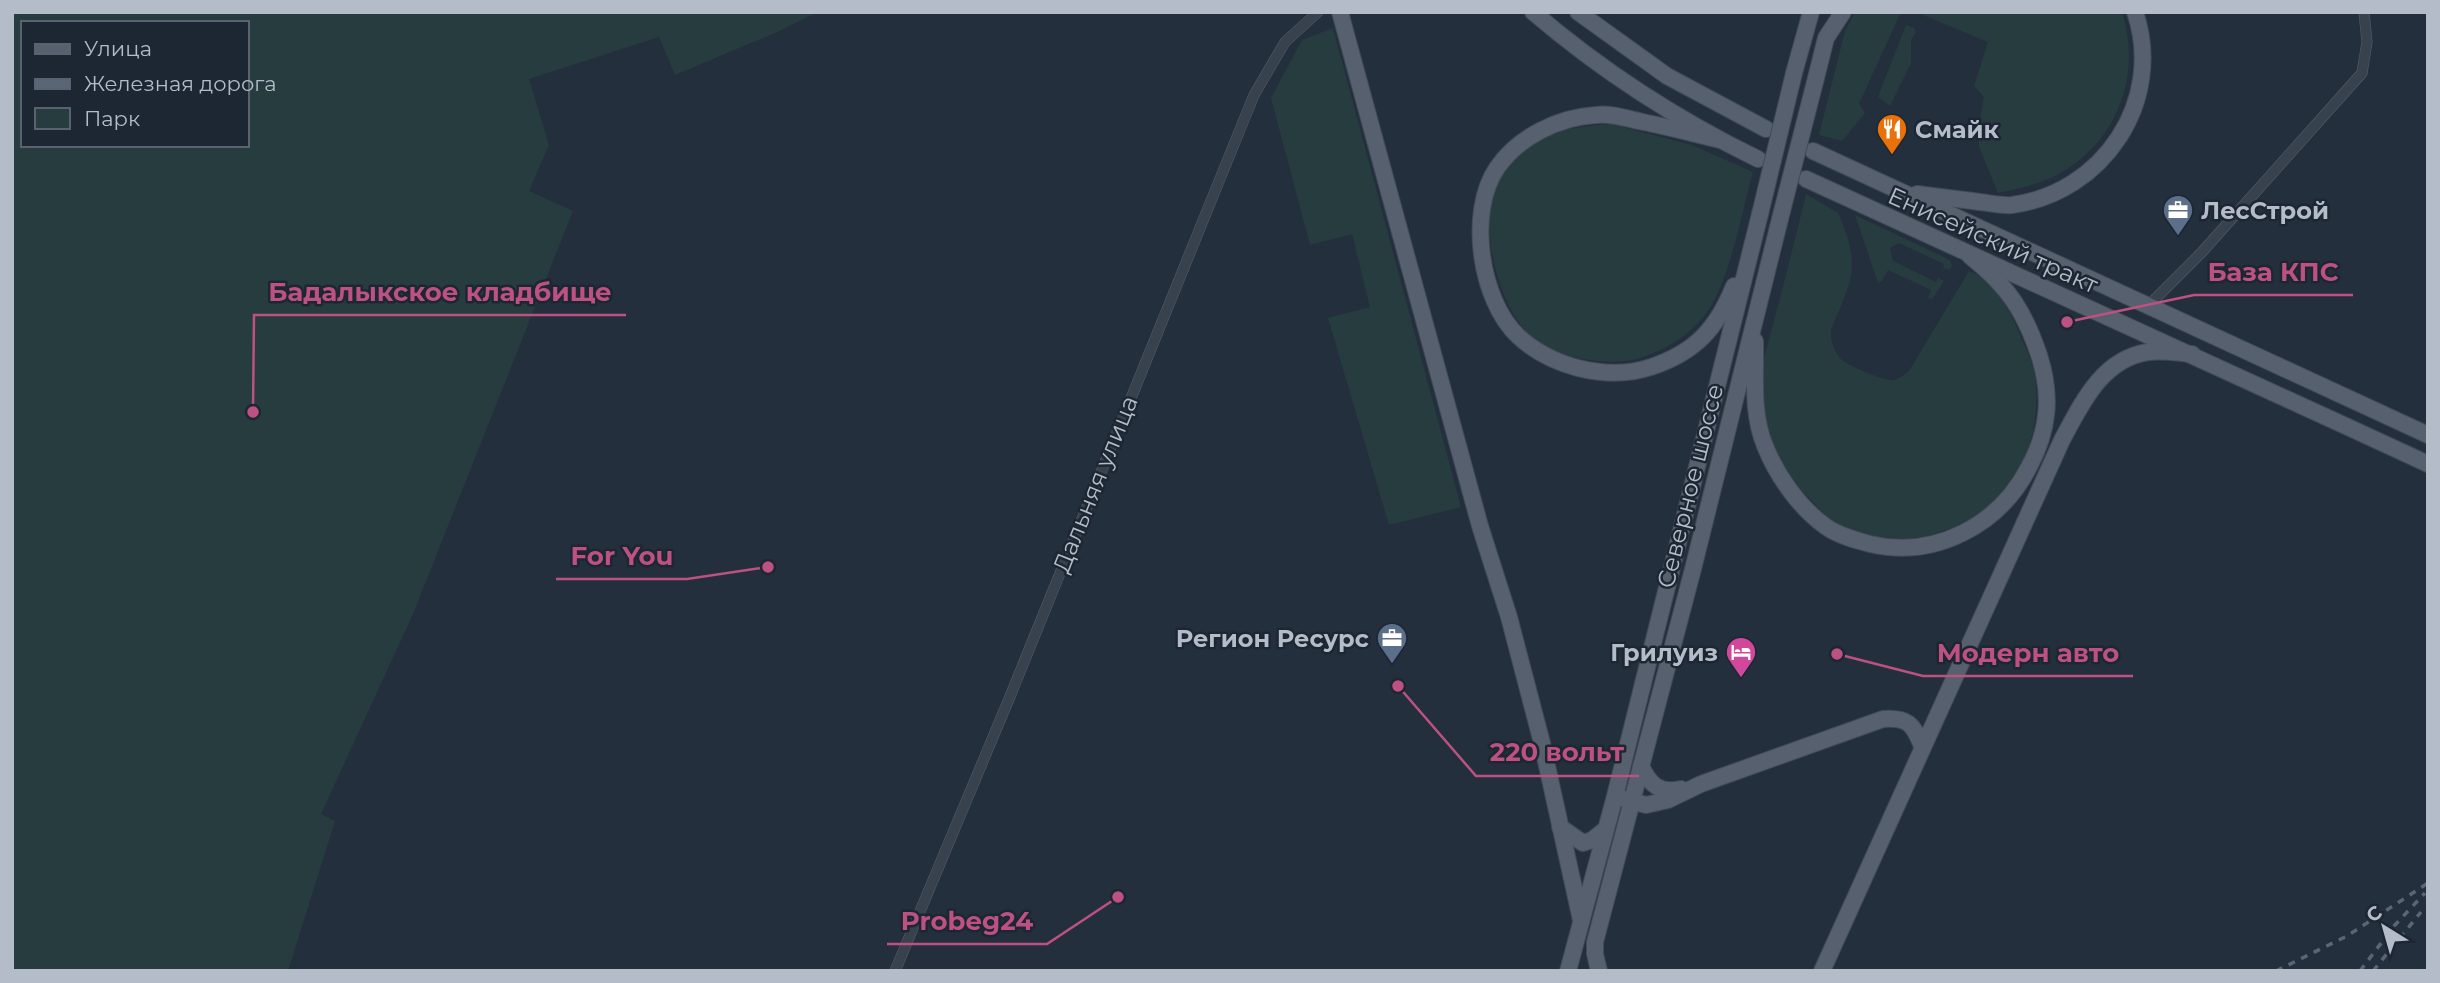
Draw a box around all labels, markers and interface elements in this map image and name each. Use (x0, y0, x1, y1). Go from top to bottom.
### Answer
legend (21, 21, 248, 147)
text: Улица (84, 36, 152, 61)
text: Железная дорога (84, 71, 276, 96)
text: Парк (84, 106, 140, 131)
restaurant icon: Смайк (1875, 112, 1909, 156)
place label: Смайк (1915, 115, 2000, 144)
street label: Енисейский тракт (1884, 181, 2103, 300)
office icon: ЛесСтрой (2161, 193, 2195, 237)
place label: ЛесСтрой (2201, 196, 2329, 225)
callout: База КПС (2194, 248, 2353, 295)
text: База КПС (2207, 256, 2339, 288)
callout: Бадалыкское кладбище (254, 268, 626, 315)
text: Бадалыкское кладбище (268, 276, 612, 308)
street label: Северное шоссе (1651, 381, 1729, 591)
street label: Дальняя улица (1046, 391, 1144, 577)
callout: For You (556, 532, 687, 579)
text: For You (571, 540, 673, 572)
office icon: Регион Ресурс (1375, 621, 1409, 665)
place label: Регион Ресурс (1176, 624, 1369, 653)
callout: Модерн авто (1923, 629, 2133, 676)
hotel icon: Грилуиз (1724, 635, 1758, 679)
text: Модерн авто (1937, 637, 2119, 669)
place label: Грилуиз (1610, 638, 1718, 667)
callout: 220 вольт (1476, 729, 1639, 776)
text: 220 вольт (1490, 736, 1624, 768)
north arrow (2349, 892, 2419, 962)
callout: Probeg24 (887, 897, 1047, 944)
text: С (2362, 900, 2387, 927)
text: Probeg24 (901, 905, 1033, 937)

